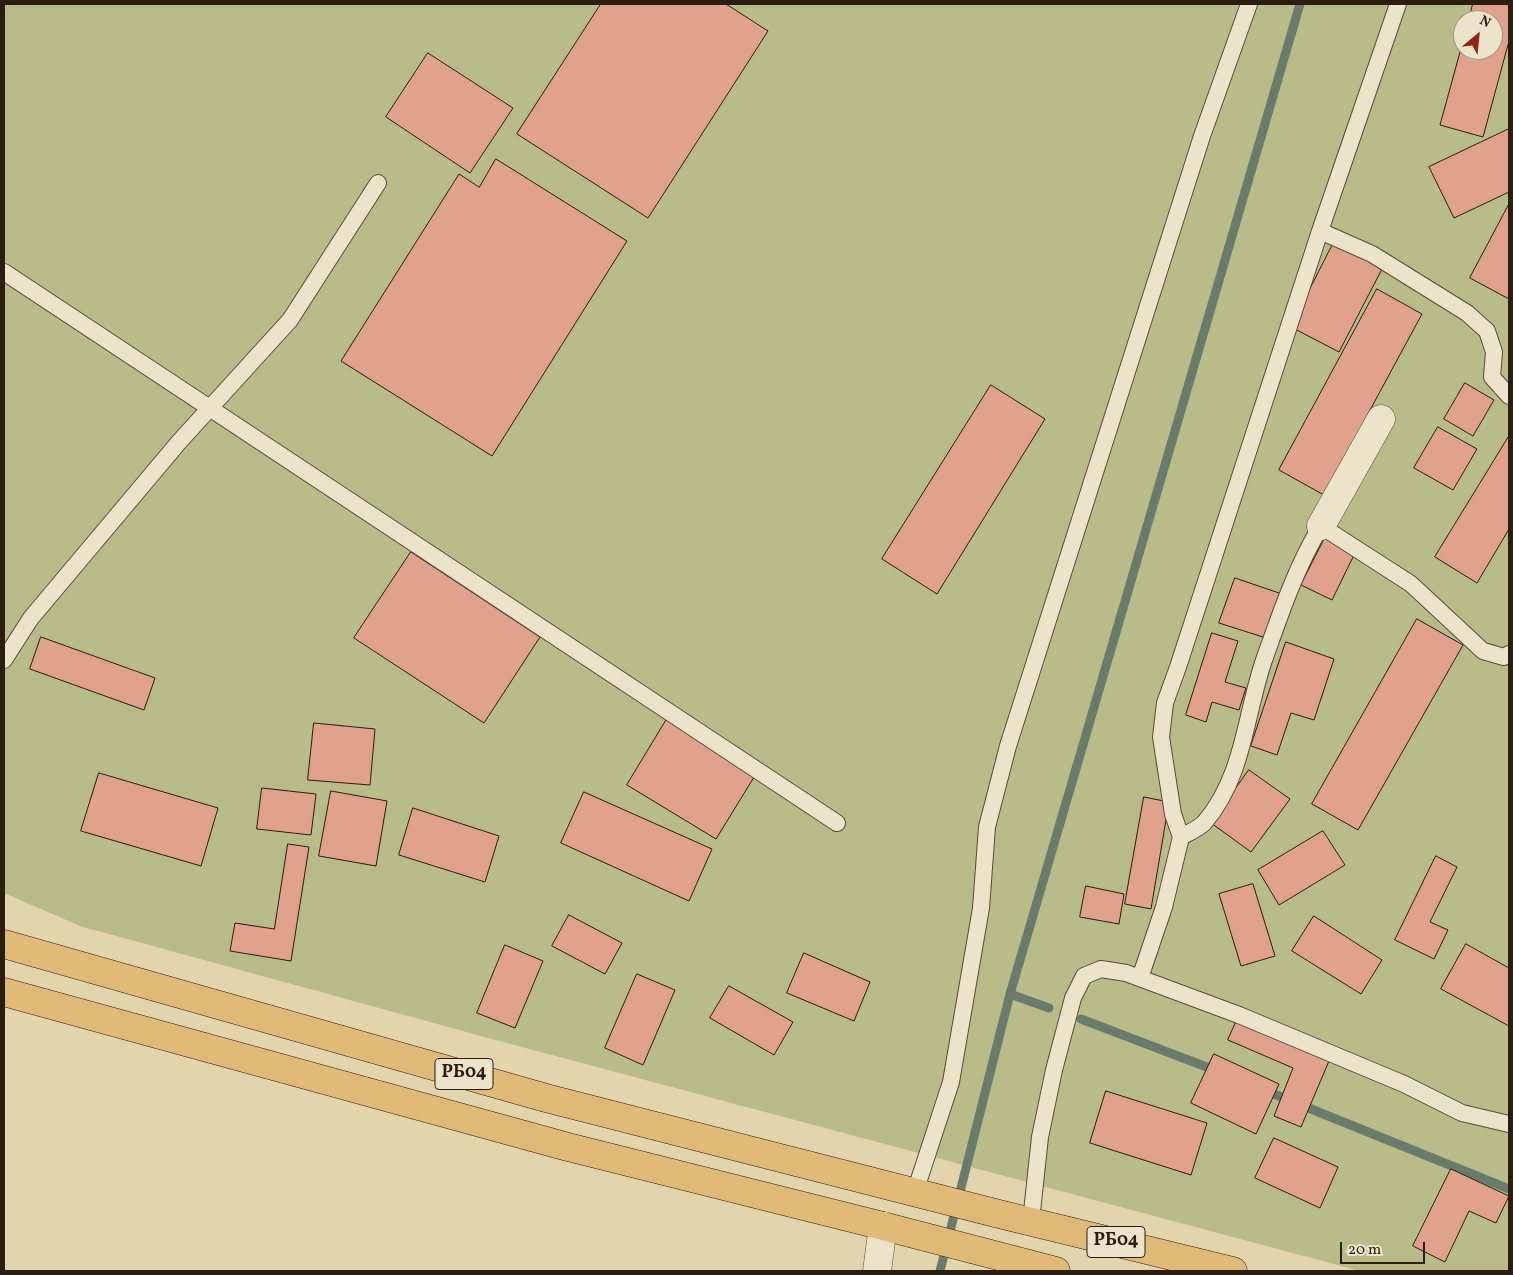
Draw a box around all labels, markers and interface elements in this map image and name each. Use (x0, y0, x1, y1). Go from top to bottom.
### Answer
north arrow (1453, 10, 1503, 60)
text: N (1476, 11, 1494, 33)
road number: РБ04 (435, 1058, 493, 1090)
road number: РБ04 (1087, 1226, 1145, 1258)
scale bar (1343, 1232, 1428, 1264)
text: 20 m (1348, 1240, 1381, 1261)

